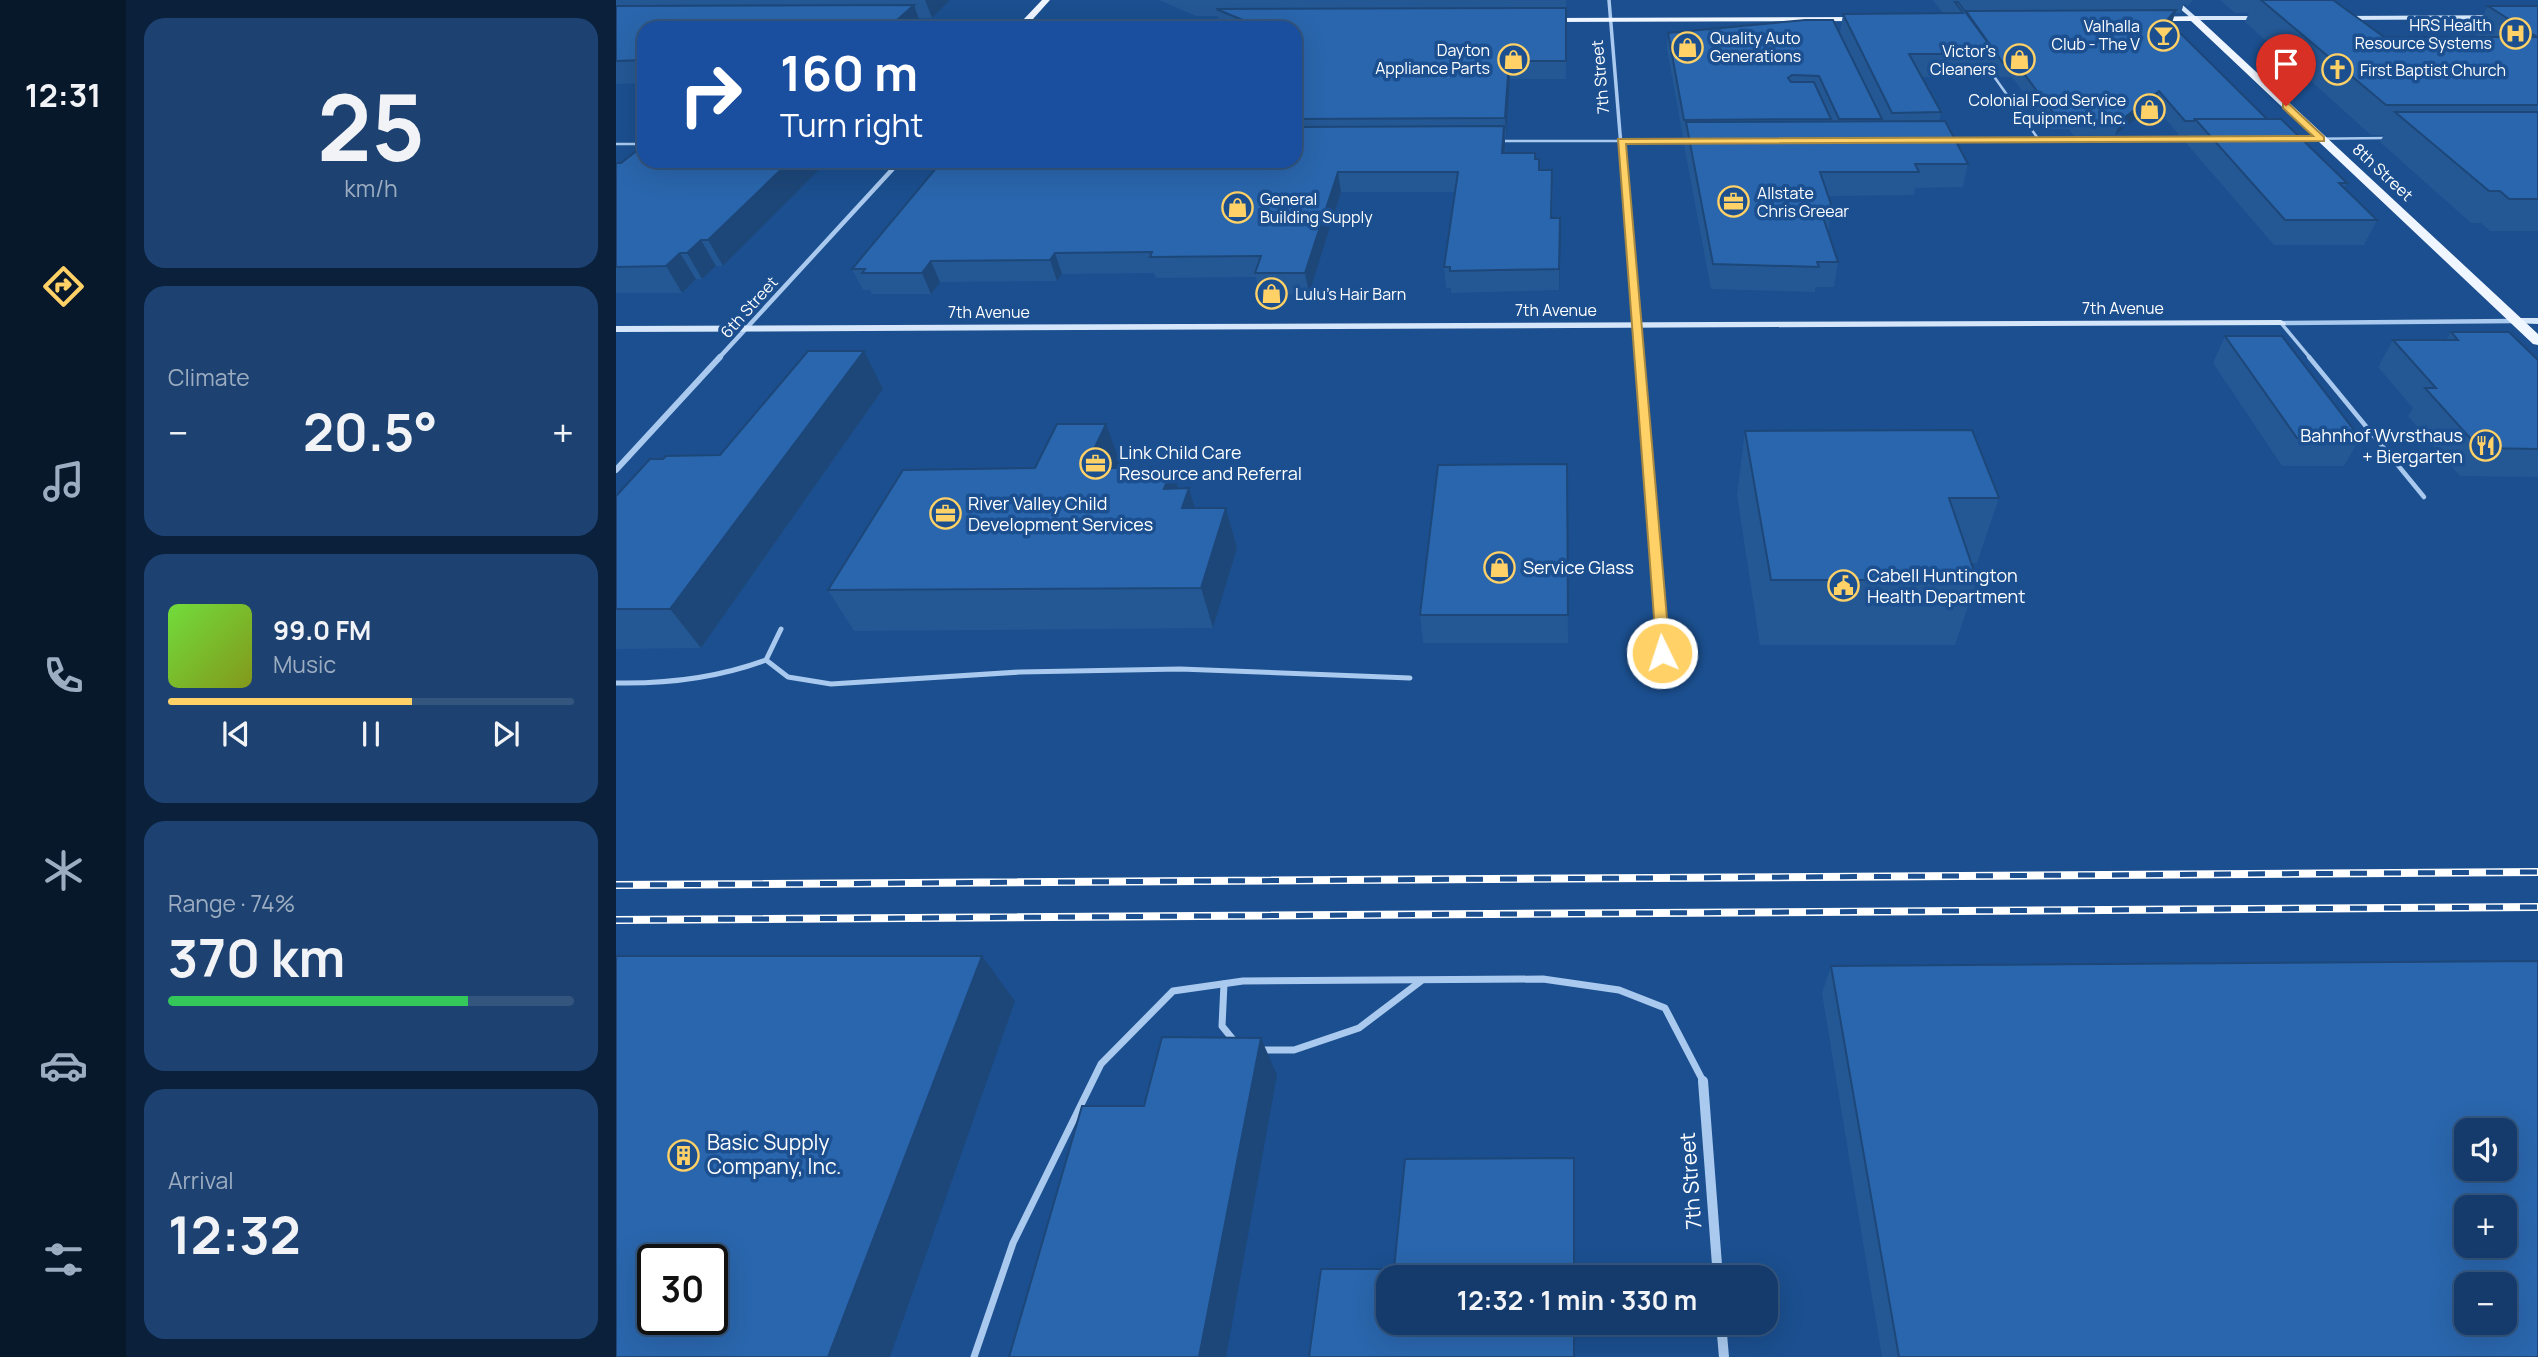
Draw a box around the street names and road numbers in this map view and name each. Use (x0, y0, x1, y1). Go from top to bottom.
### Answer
street label: 7th Street (1586, 39, 1614, 115)
street label: 8th Street (2348, 138, 2418, 206)
street label: 6th Street (715, 271, 783, 343)
street label: 7th Avenue (2082, 297, 2164, 319)
street label: 7th Avenue (1515, 299, 1597, 321)
street label: 7th Avenue (948, 301, 1030, 323)
street label: 7th Street (1673, 1132, 1707, 1231)

